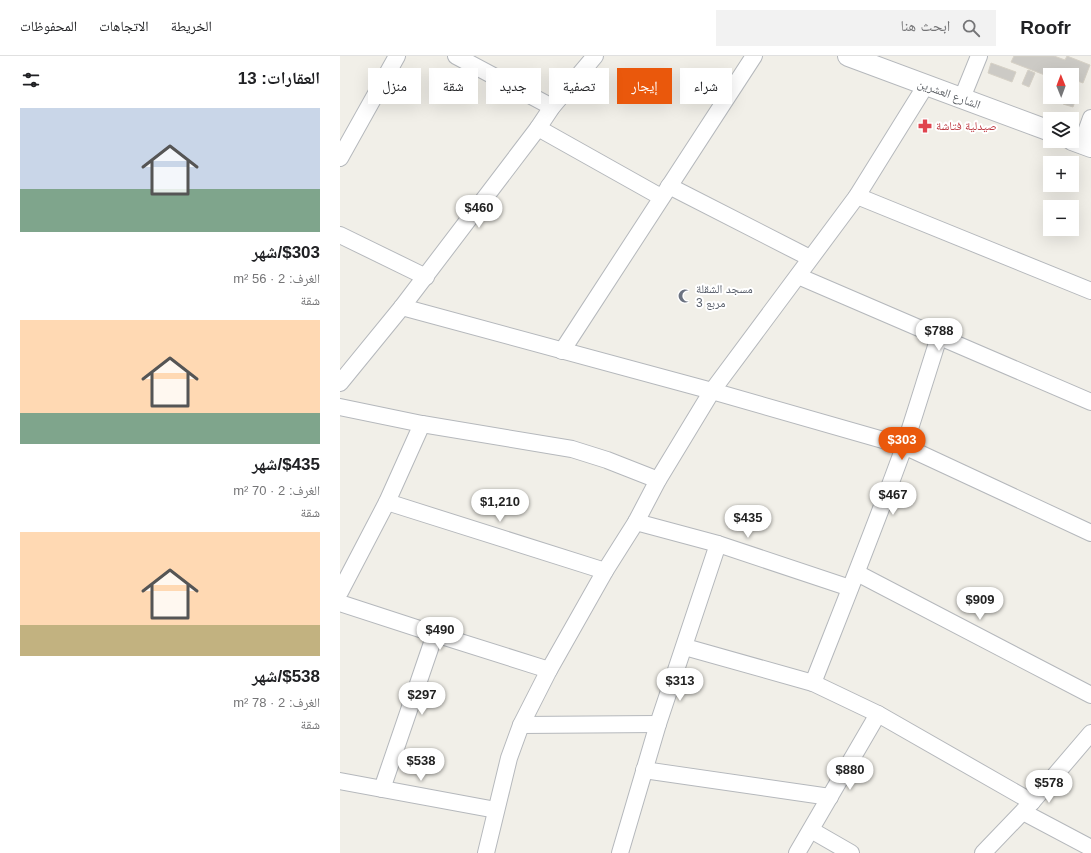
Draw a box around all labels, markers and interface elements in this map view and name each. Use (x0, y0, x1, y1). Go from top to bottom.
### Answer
search box (716, 10, 996, 46)
text: ابحث هنا (900, 17, 950, 34)
icon: search (960, 17, 982, 39)
text: Roofr (1020, 17, 1071, 38)
text: المحفوظات (20, 18, 77, 34)
text: الاتجاهات (99, 18, 149, 34)
text: الخريطة (171, 18, 212, 34)
chip: منزل (368, 68, 421, 104)
chip: شقة (429, 68, 478, 104)
chip: جديد (486, 68, 541, 104)
chip: تصفية (549, 68, 609, 104)
chip: إيجار (617, 68, 672, 104)
chip: شراء (680, 68, 732, 104)
north arrow (1043, 68, 1079, 104)
map controls (1043, 68, 1079, 236)
icon: filters (20, 69, 42, 91)
text: العقارات: 13 (238, 69, 320, 88)
street label: الشارع العشرين (915, 76, 982, 113)
button: layers (1043, 112, 1079, 148)
pharmacy icon: صيدلية فتاشة (917, 118, 933, 134)
place label: صيدلية فتاشة (936, 119, 997, 133)
icon: home (134, 134, 206, 206)
button: + (1043, 156, 1079, 192)
pin: $460 (455, 195, 503, 229)
text: $460 (465, 200, 493, 215)
button: − (1043, 200, 1079, 236)
text: $303/شهر (252, 243, 320, 262)
text: الغرف: 2 · 56 m² (233, 271, 320, 286)
place label: مسجد الشقلة مربع 3 (696, 282, 753, 310)
mosque icon: مسجد الشقلة مربع 3 (677, 288, 693, 304)
text: شقة (301, 293, 320, 308)
pin: $788 (915, 318, 963, 352)
text: $788 (925, 323, 953, 338)
icon: home (134, 346, 206, 418)
pin: $303 (878, 427, 926, 461)
text: $303 (888, 432, 916, 447)
text: $435/شهر (252, 455, 320, 474)
pin: $467 (869, 482, 917, 516)
text: الغرف: 2 · 70 m² (233, 483, 320, 498)
text: $467 (879, 487, 907, 502)
pin: $1,210 (467, 489, 533, 523)
text: $1,210 (480, 494, 520, 509)
text: شقة (301, 505, 320, 520)
pin: $435 (724, 505, 772, 539)
text: $435 (734, 510, 762, 525)
icon: home (134, 558, 206, 630)
pin: $909 (956, 587, 1004, 621)
text: $909 (966, 592, 994, 607)
pin: $490 (416, 617, 464, 651)
text: $490 (426, 622, 454, 637)
text: $538/شهر (252, 667, 320, 686)
pin: $313 (656, 668, 704, 702)
text: $313 (666, 673, 694, 688)
pin: $297 (398, 682, 446, 716)
text: $297 (408, 687, 436, 702)
text: الغرف: 2 · 78 m² (233, 695, 320, 710)
text: شقة (301, 717, 320, 732)
pin: $538 (397, 748, 445, 782)
text: $538 (407, 753, 435, 768)
pin: $880 (826, 757, 874, 791)
text: $880 (836, 762, 864, 777)
pin: $578 (1025, 770, 1073, 804)
text: $578 (1035, 775, 1063, 790)

